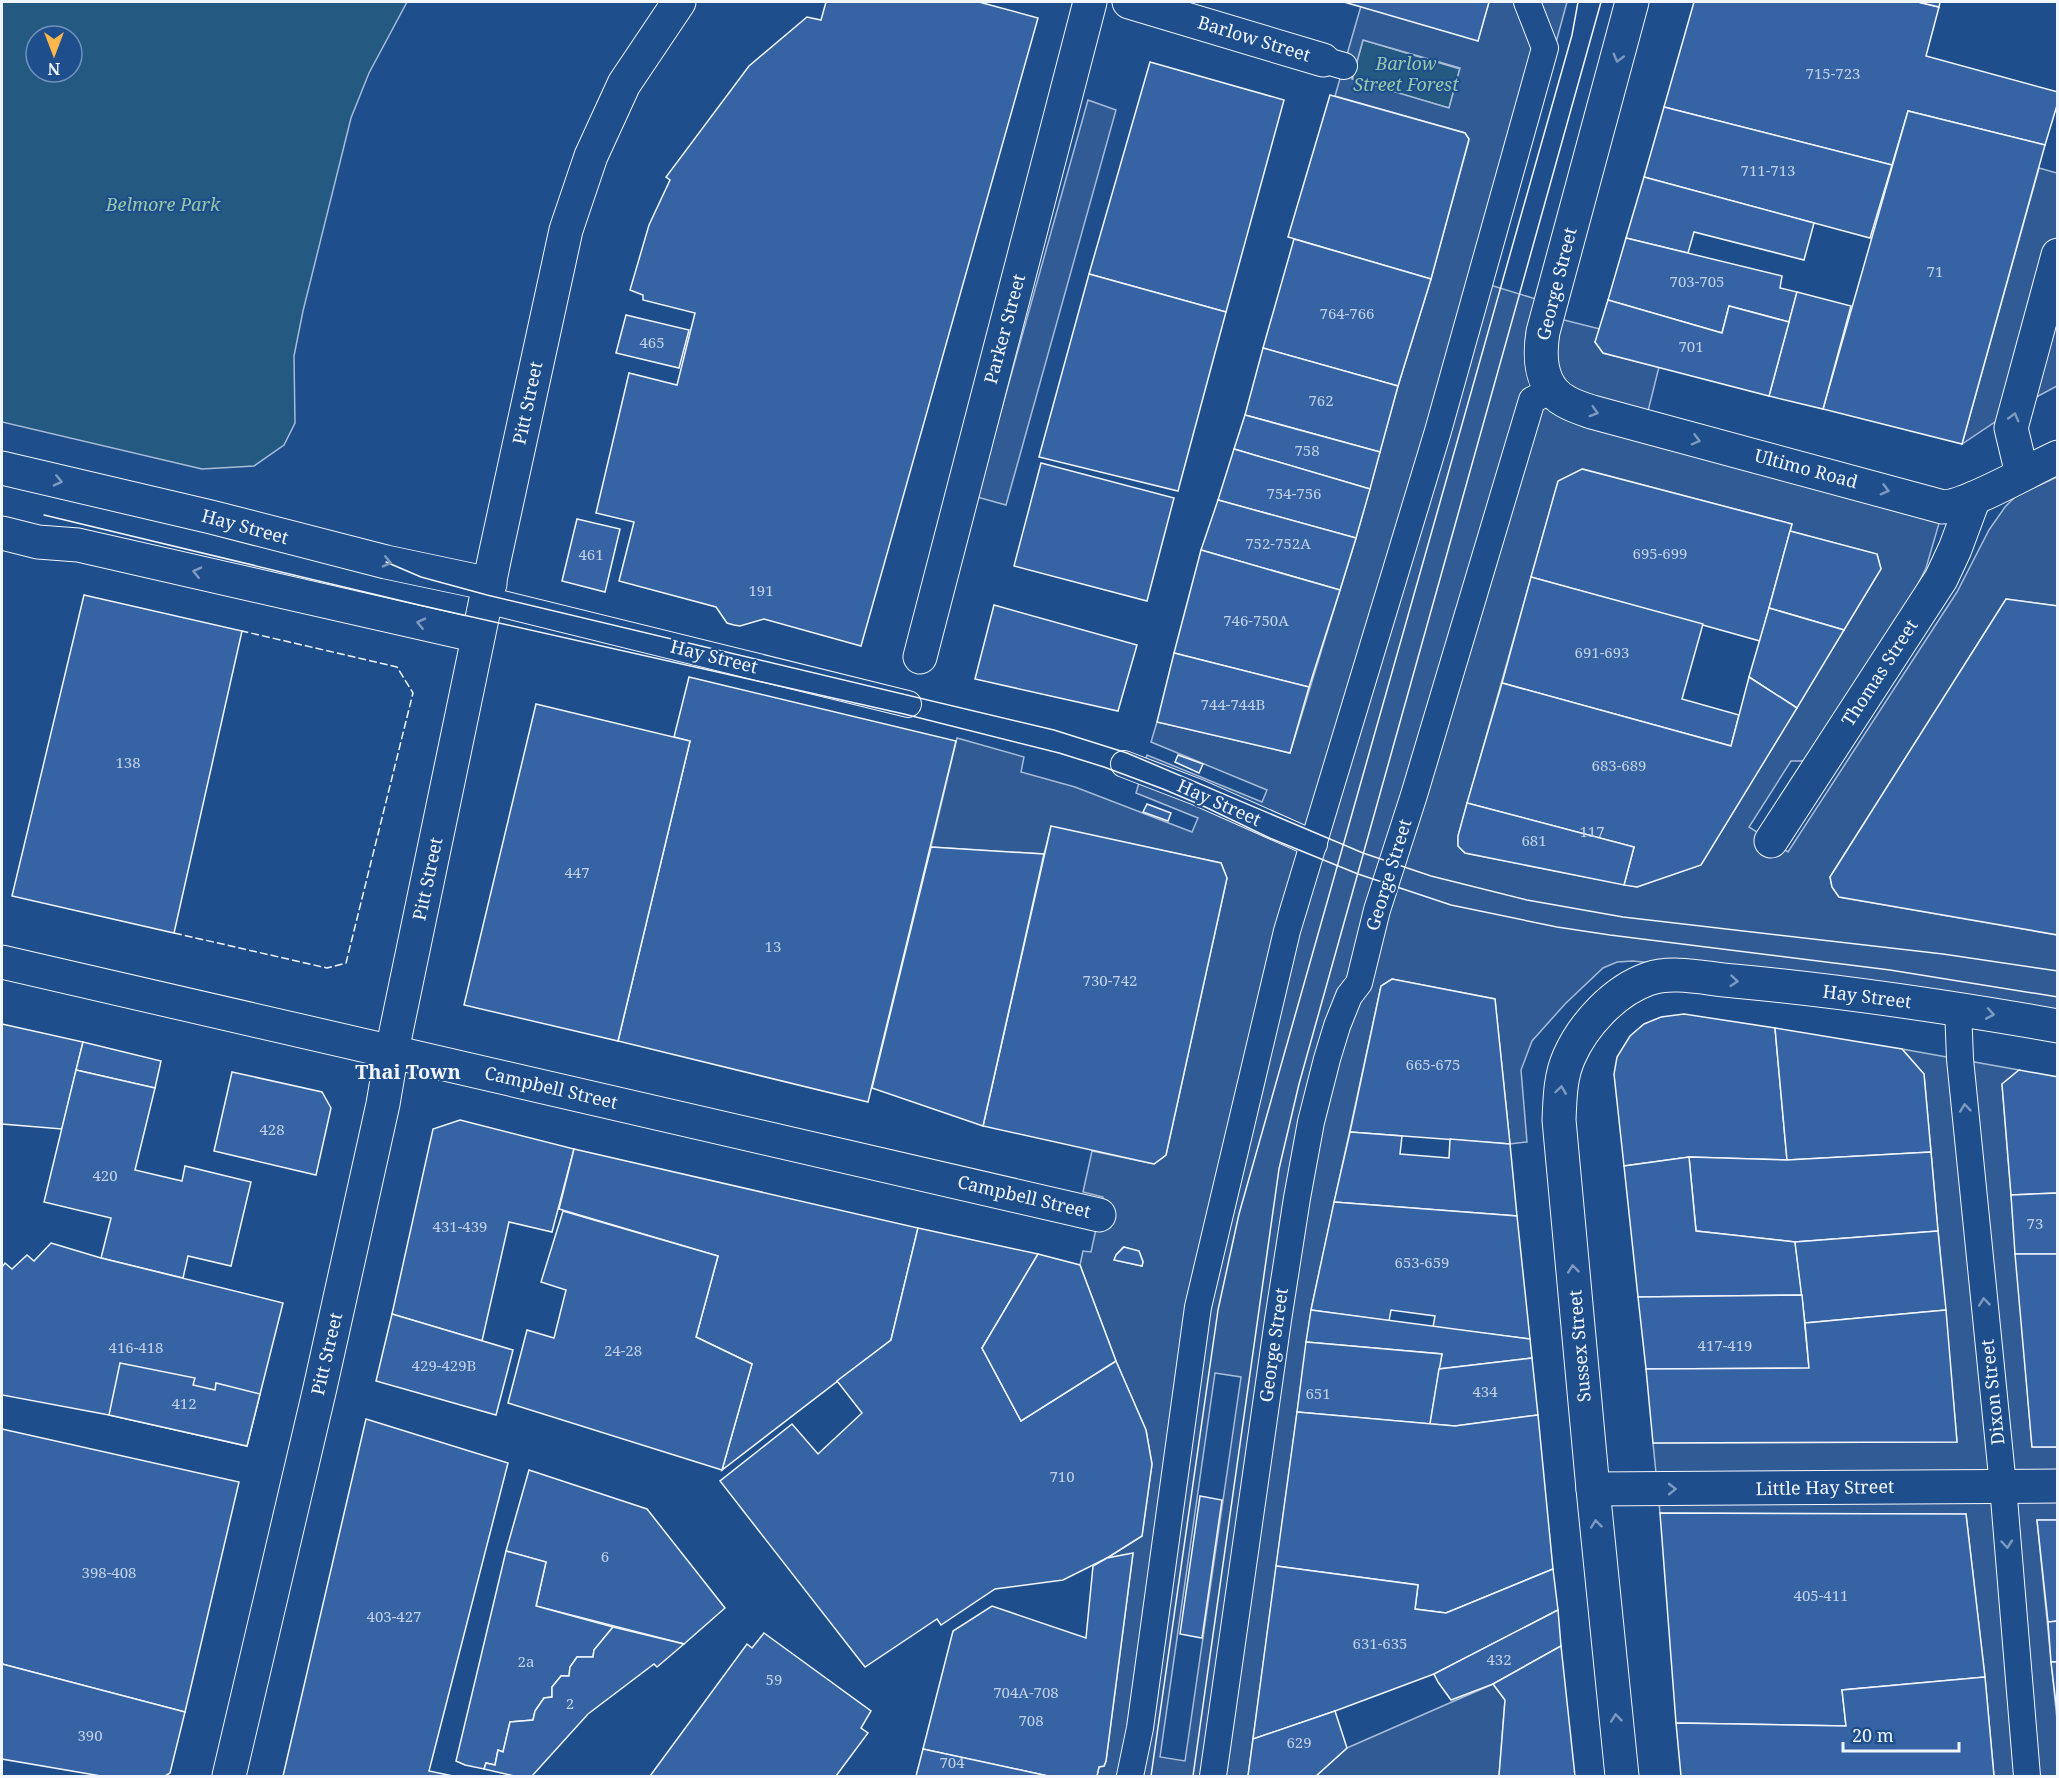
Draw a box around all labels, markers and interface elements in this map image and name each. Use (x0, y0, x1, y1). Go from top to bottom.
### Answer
street label: Barlow Street (1195, 10, 1314, 67)
north arrow (24, 24, 84, 84)
park label: Barlow Street Forest (1353, 51, 1459, 96)
one-way arrow (1613, 52, 1625, 63)
text: N (47, 58, 60, 80)
house number: 715-723 (1806, 63, 1860, 83)
house number: 711-713 (1741, 160, 1795, 180)
park label: Belmore Park (105, 192, 221, 216)
street label: George Street (1530, 225, 1582, 343)
house number: 71 (1927, 261, 1943, 281)
street label: Parker Street (978, 271, 1030, 386)
house number: 703-705 (1670, 271, 1724, 291)
house number: 764-766 (1320, 303, 1374, 323)
house number: 465 (639, 332, 665, 352)
house number: 701 (1678, 336, 1704, 356)
street label: Pitt Street (507, 359, 548, 446)
house number: 762 (1308, 390, 1334, 410)
one-way arrow (1588, 405, 1599, 417)
one-way arrow (2007, 412, 2019, 423)
one-way arrow (1691, 432, 1701, 445)
house number: 758 (1294, 440, 1320, 460)
street label: Ultimo Road (1752, 443, 1861, 493)
one-way arrow (53, 474, 63, 487)
house number: 754-756 (1267, 483, 1321, 503)
one-way arrow (1880, 483, 1890, 496)
street label: Hay Street (199, 503, 291, 549)
house number: 752-752A (1245, 533, 1311, 553)
house number: 695-699 (1633, 543, 1687, 563)
house number: 461 (578, 544, 604, 564)
one-way arrow (382, 555, 392, 568)
one-way arrow (192, 566, 202, 579)
house number: 191 (748, 580, 774, 600)
house number: 746-750A (1223, 610, 1289, 630)
street label: Thomas Street (1836, 614, 1923, 731)
one-way arrow (417, 617, 427, 630)
street label: Hay Street (668, 634, 760, 678)
house number: 691-693 (1575, 642, 1629, 662)
house number: 744-744B (1201, 694, 1265, 714)
house number: 138 (115, 752, 141, 772)
house number: 683-689 (1592, 755, 1646, 775)
street label: Hay Street (1174, 773, 1265, 831)
street label: George Street (1360, 816, 1416, 933)
house number: 117 (1579, 821, 1605, 841)
house number: 681 (1521, 830, 1547, 850)
street label: Pitt Street (407, 835, 448, 922)
house number: 447 (564, 862, 590, 882)
house number: 13 (765, 936, 781, 956)
house number: 730-742 (1083, 970, 1137, 990)
one-way arrow (1730, 974, 1739, 987)
street label: Hay Street (1821, 979, 1913, 1013)
one-way arrow (1985, 1007, 1995, 1020)
house number: 665-675 (1406, 1054, 1460, 1074)
district label: Thai Town (355, 1058, 461, 1085)
street label: Campbell Street (482, 1060, 620, 1114)
one-way arrow (1555, 1085, 1567, 1094)
one-way arrow (1959, 1104, 1972, 1113)
house number: 428 (259, 1119, 285, 1139)
house number: 420 (92, 1165, 118, 1185)
street label: Campbell Street (955, 1169, 1093, 1223)
house number: 73 (2027, 1213, 2043, 1233)
house number: 431-439 (433, 1216, 487, 1236)
house number: 653-659 (1395, 1252, 1449, 1272)
one-way arrow (1567, 1264, 1580, 1273)
street label: George Street (1253, 1286, 1293, 1404)
street label: Sussex Street (1562, 1289, 1596, 1403)
one-way arrow (1978, 1298, 1991, 1307)
street label: Pitt Street (305, 1310, 347, 1397)
house number: 417-419 (1698, 1335, 1752, 1355)
house number: 416-418 (109, 1337, 163, 1357)
street label: Dixon Street (1975, 1338, 2009, 1446)
house number: 24-28 (604, 1340, 642, 1360)
house number: 429-429B (412, 1355, 476, 1375)
house number: 434 (1472, 1381, 1498, 1401)
house number: 651 (1305, 1383, 1331, 1403)
house number: 412 (171, 1393, 197, 1413)
house number: 710 (1049, 1466, 1075, 1486)
street label: Little Hay Street (1755, 1474, 1895, 1500)
one-way arrow (1668, 1483, 1677, 1495)
one-way arrow (1590, 1520, 1603, 1529)
one-way arrow (2000, 1539, 2013, 1549)
house number: 6 (601, 1546, 609, 1566)
house number: 398-408 (82, 1562, 136, 1582)
house number: 405-411 (1794, 1585, 1848, 1605)
house number: 403-427 (367, 1606, 421, 1626)
house number: 631-635 (1353, 1633, 1407, 1653)
house number: 432 (1486, 1649, 1512, 1669)
house number: 2a (518, 1651, 534, 1671)
house number: 59 (766, 1669, 782, 1689)
house number: 704A-708 (993, 1682, 1059, 1702)
house number: 2 (566, 1693, 574, 1713)
house number: 708 (1018, 1710, 1044, 1730)
one-way arrow (1610, 1714, 1623, 1723)
scale bar (1843, 1715, 1958, 1753)
text: 20 m (1852, 1723, 1894, 1747)
house number: 390 (77, 1725, 103, 1745)
house number: 629 (1286, 1732, 1312, 1752)
house number: 704 (939, 1752, 965, 1772)

